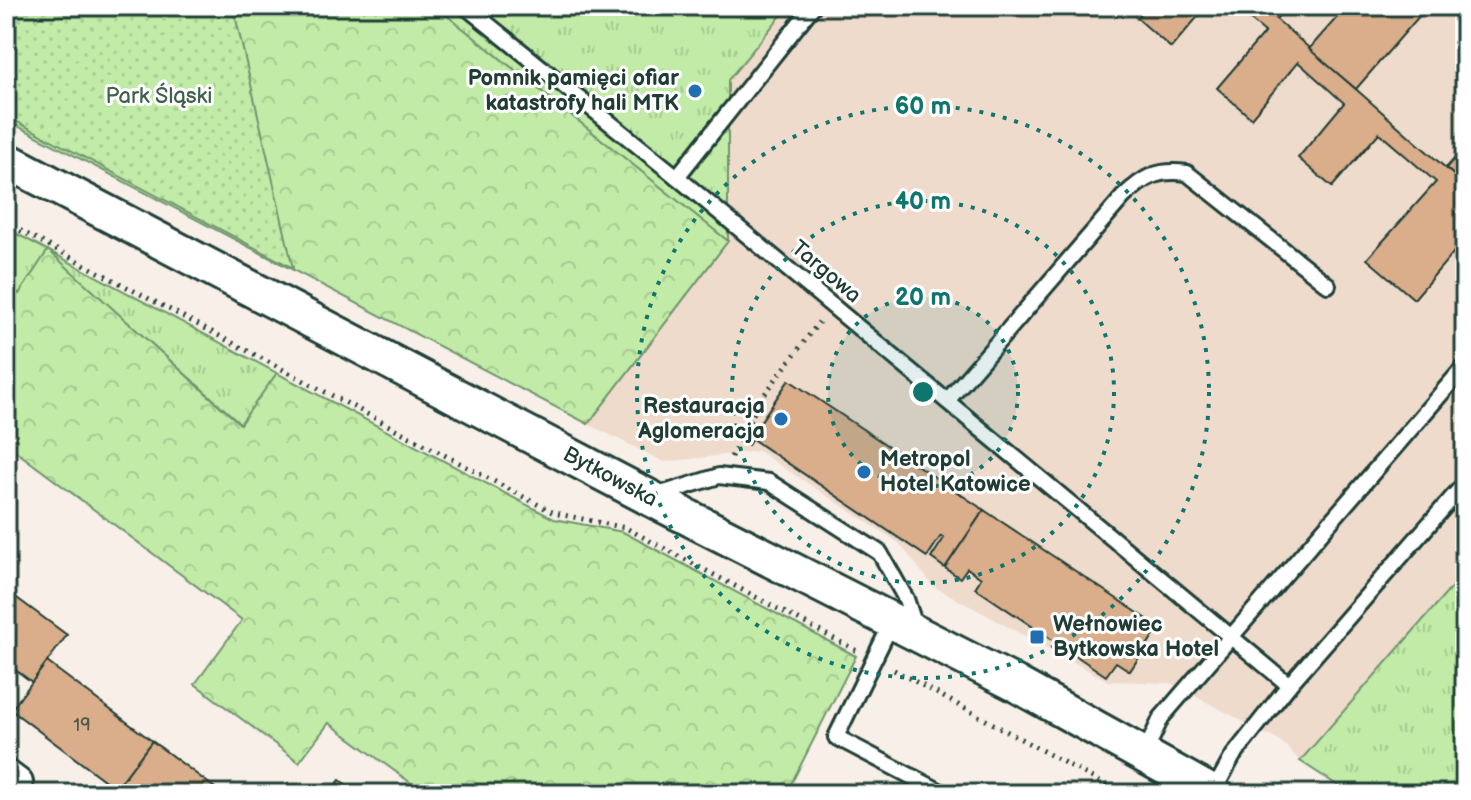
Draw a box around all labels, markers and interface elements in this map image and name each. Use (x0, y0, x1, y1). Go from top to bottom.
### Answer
place label: Pomnik pamięci ofiar katastrofy hali MTK (468, 65, 679, 117)
park label: Park Śląski (105, 82, 213, 110)
marker: Pomnik pamięci ofiar katastrofy hali MTK (686, 82, 704, 100)
text: 60 m (895, 92, 951, 121)
text: 40 m (895, 187, 951, 216)
street label: Targowa (786, 235, 866, 309)
text: 20 m (895, 283, 951, 312)
centre of rings (909, 378, 937, 406)
place label: Restauracja Aglomeracja (637, 393, 765, 445)
marker: Restauracja Aglomeracja (772, 410, 790, 428)
street label: Bytkowska (558, 441, 662, 513)
place label: Metropol Hotel Katowice (880, 446, 1031, 498)
marker: Metropol Hotel Katowice (855, 463, 873, 481)
place label: Wełnowiec Bytkowska Hotel (1053, 611, 1219, 663)
marker: Wełnowiec Bytkowska Hotel (1028, 628, 1046, 646)
house number: 19 (73, 715, 91, 736)

